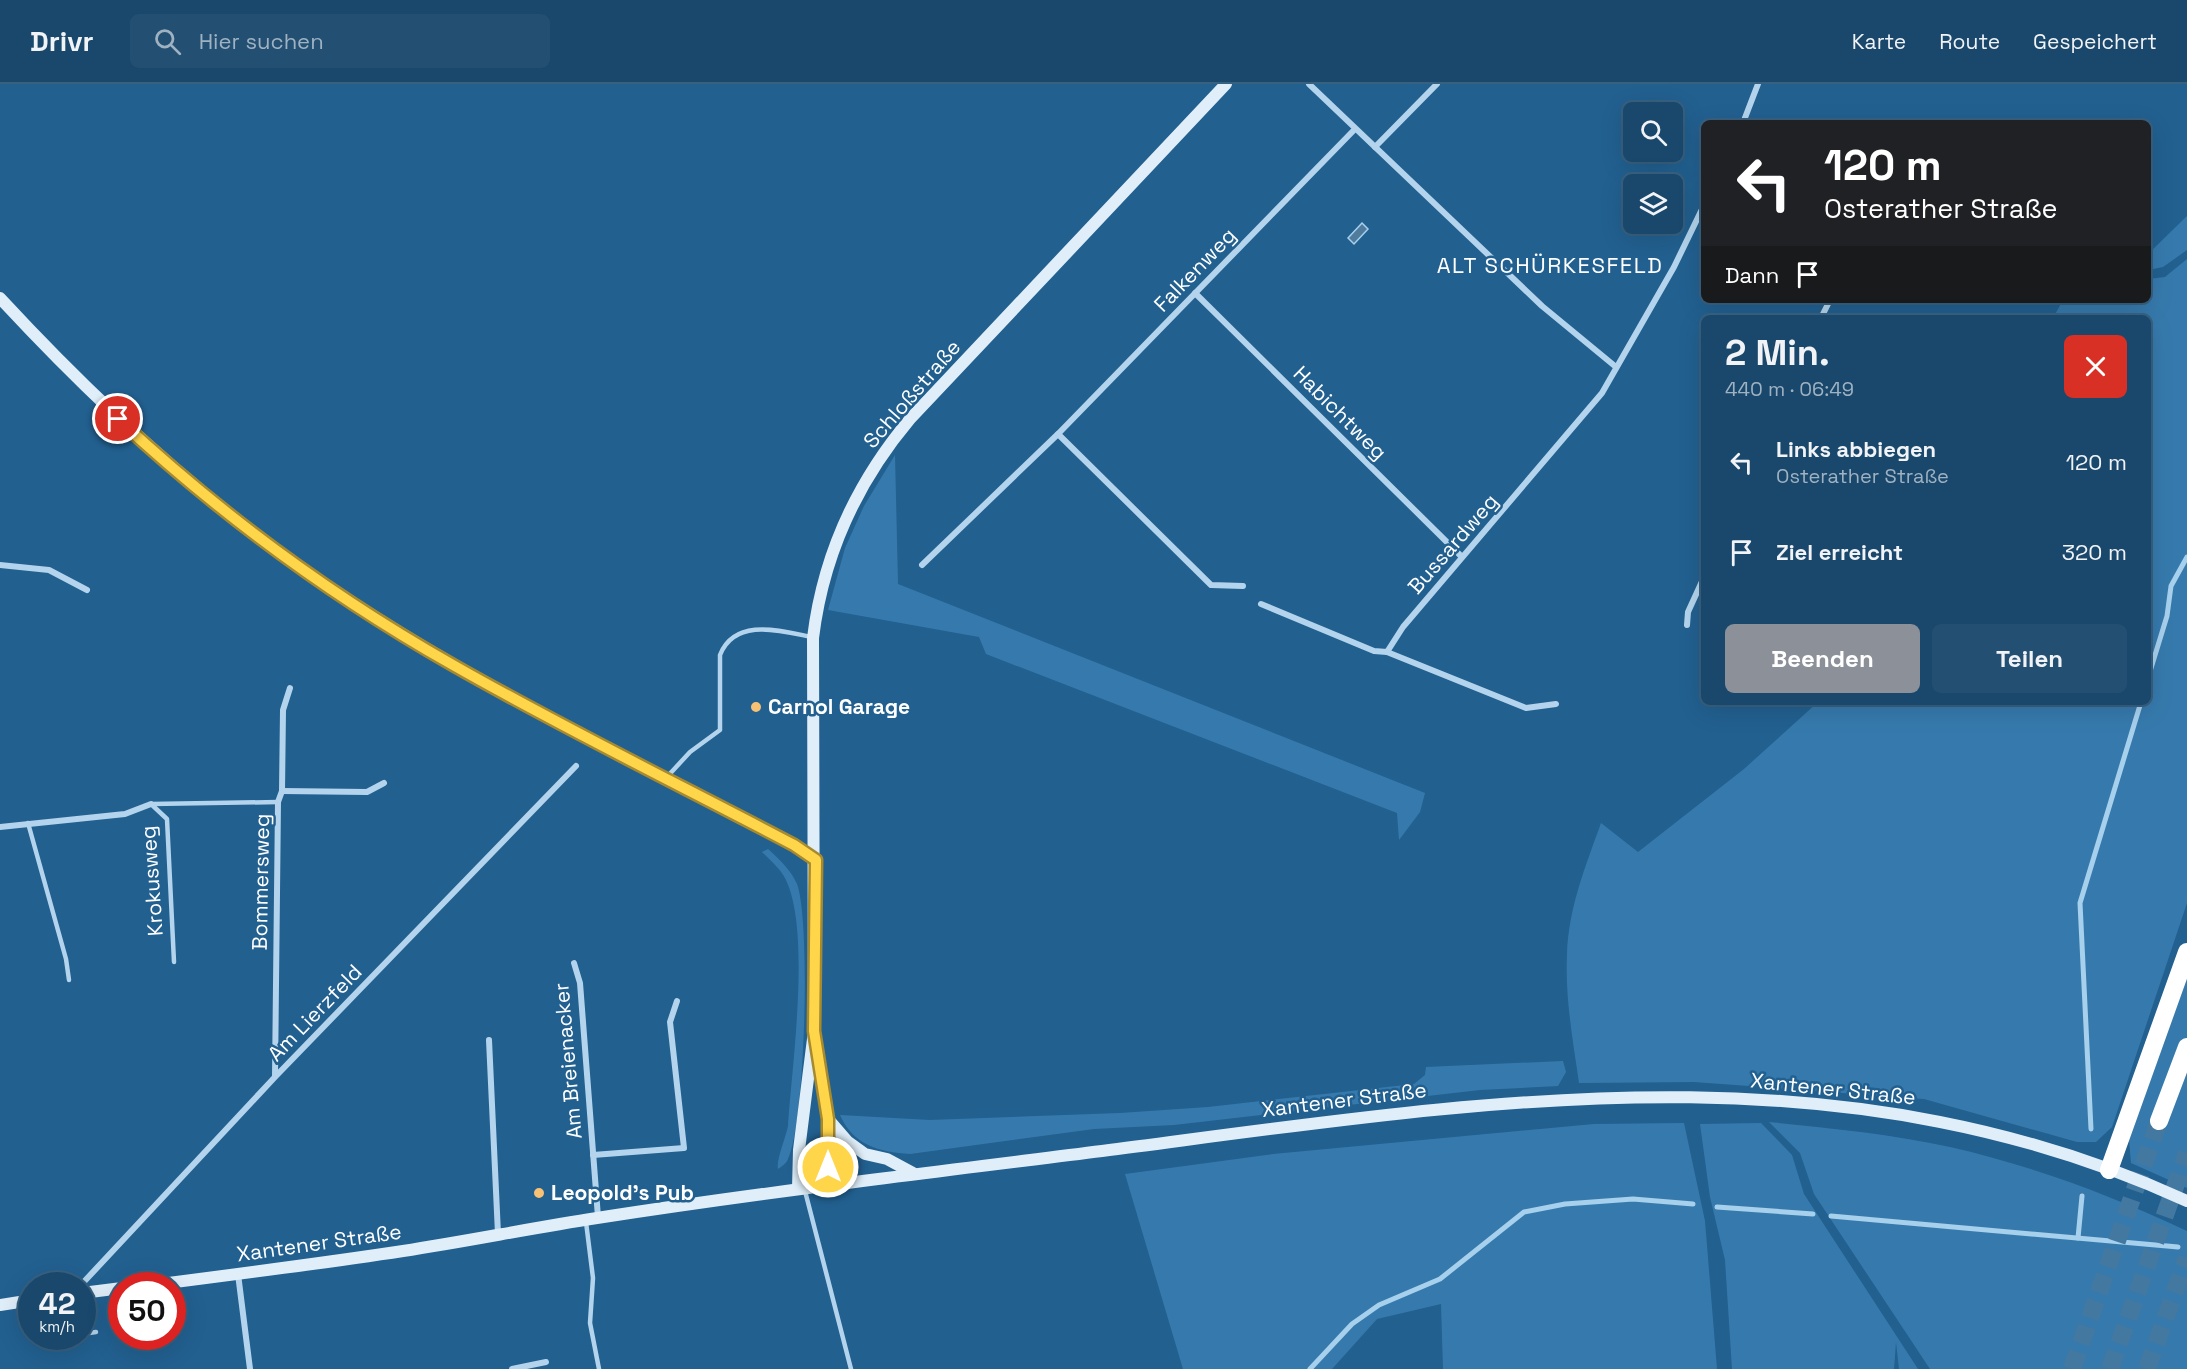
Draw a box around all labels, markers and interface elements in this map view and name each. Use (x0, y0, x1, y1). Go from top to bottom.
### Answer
search box (130, 14, 550, 68)
text: Drivr (30, 23, 94, 59)
icon: search (151, 25, 184, 58)
text: Hier suchen (199, 27, 324, 55)
text: Karte (1852, 28, 1906, 55)
text: Route (1939, 28, 2000, 55)
text: Gespeichert (2033, 28, 2157, 55)
map controls (1623, 102, 1683, 234)
button: search (1623, 102, 1683, 162)
text: 120 m (1824, 139, 1942, 192)
icon: left (1725, 144, 1803, 222)
button: layers (1623, 174, 1683, 234)
text: Osterather Straße (1824, 191, 2058, 226)
street label: Falkenweg (1148, 222, 1241, 317)
district label: ALT SCHÜRKESFELD (1437, 251, 1663, 279)
icon: arrive (1791, 258, 1824, 291)
text: Dann (1725, 261, 1779, 289)
text: 2 Min. (1725, 330, 1830, 376)
street label: Schloßstraße (857, 334, 966, 454)
button: close (2064, 335, 2127, 398)
street label: Habichtweg (1288, 360, 1393, 465)
text: 440 m · 06:49 (1725, 376, 1854, 402)
pin (92, 393, 143, 444)
icon: arrive (101, 402, 134, 435)
text: Links abbiegen (1776, 435, 1936, 463)
icon: left (1725, 446, 1758, 479)
text: 120 m (2066, 448, 2127, 476)
text: Osterather Straße (1776, 463, 1949, 489)
street label: Bussardweg (1402, 488, 1504, 599)
icon: arrive (1725, 536, 1758, 569)
text: Ziel erreicht (1776, 538, 1903, 566)
text: 320 m (2062, 538, 2127, 566)
button: Beenden (1725, 624, 1920, 693)
button: Teilen (1932, 624, 2127, 693)
place label: Carnol Garage (768, 693, 910, 720)
marker: Carnol Garage (749, 700, 763, 714)
street label: Bommersweg (246, 813, 275, 950)
street label: Krokusweg (134, 825, 169, 937)
street label: Am Lierzfeld (262, 959, 368, 1067)
street label: Am Breienacker (547, 982, 588, 1140)
street label: Xantener Straße (1749, 1066, 1917, 1111)
street label: Xantener Straße (1260, 1076, 1428, 1123)
position arrow (796, 1135, 860, 1199)
place label: Leopold's Pub (551, 1179, 694, 1206)
marker: Leopold's Pub (532, 1186, 546, 1200)
street label: Xantener Straße (235, 1218, 403, 1267)
speed limit sign: 50 (108, 1272, 186, 1350)
text: 42 (39, 1284, 75, 1323)
text: km/h (39, 1317, 75, 1336)

